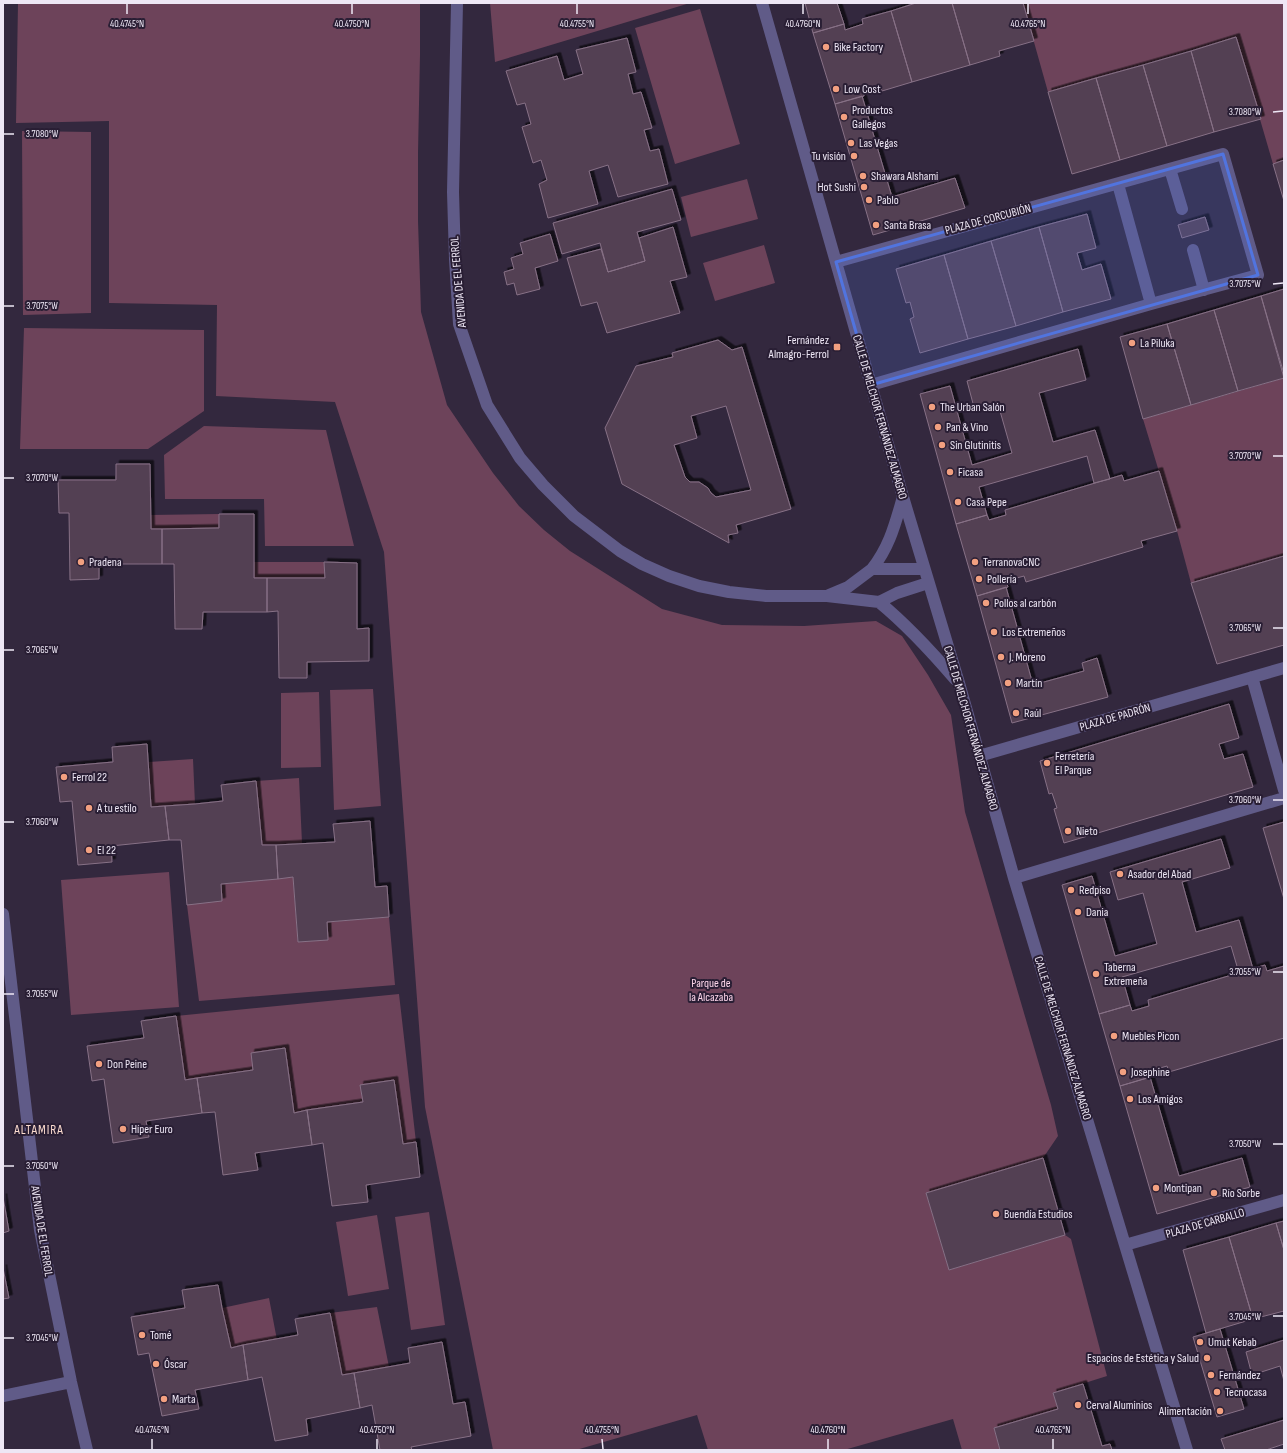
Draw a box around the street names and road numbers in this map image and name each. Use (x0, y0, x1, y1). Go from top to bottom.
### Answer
street label: PLAZA DE CORCUBIÓN (943, 201, 1033, 238)
street label: AVENIDA DE EL FERROL (447, 235, 470, 329)
street label: CALLE DE MELCHOR FERNÁNDEZ ALMAGRO (849, 333, 910, 501)
street label: CALLE DE MELCHOR FERNÁNDEZ ALMAGRO (940, 644, 1001, 812)
street label: PLAZA DE PADRÓN (1078, 700, 1152, 735)
street label: CALLE DE MELCHOR FERNÁNDEZ ALMAGRO (1030, 954, 1095, 1122)
street label: AVENIDA DE EL FERROL (27, 1184, 56, 1278)
street label: PLAZA DE CARBALLO (1164, 1205, 1246, 1242)

